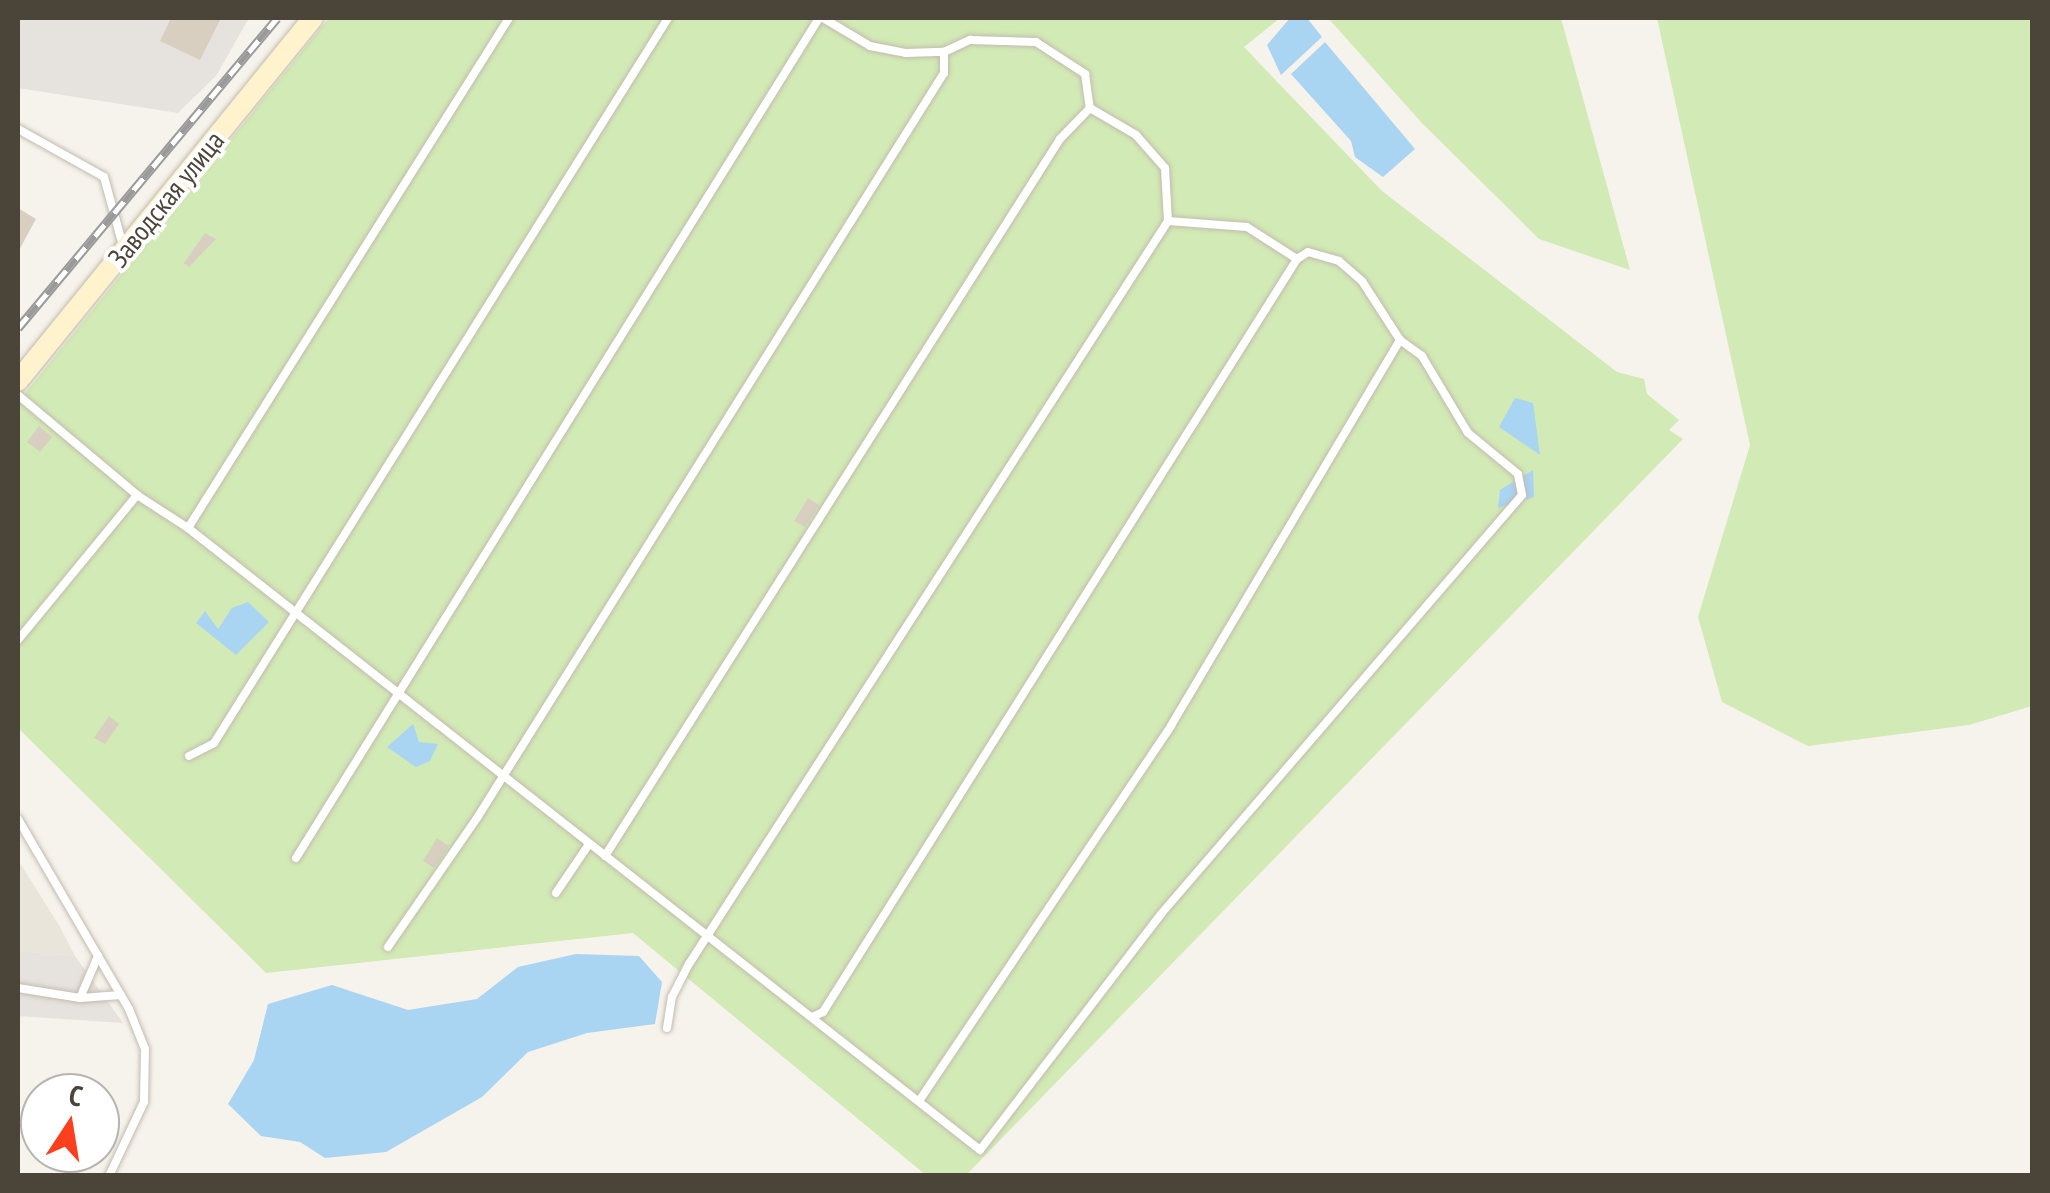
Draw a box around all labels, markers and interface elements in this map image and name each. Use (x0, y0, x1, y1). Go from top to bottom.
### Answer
street label: Заводская улица (101, 124, 231, 274)
north arrow (20, 1073, 120, 1173)
text: С (66, 1076, 86, 1115)

